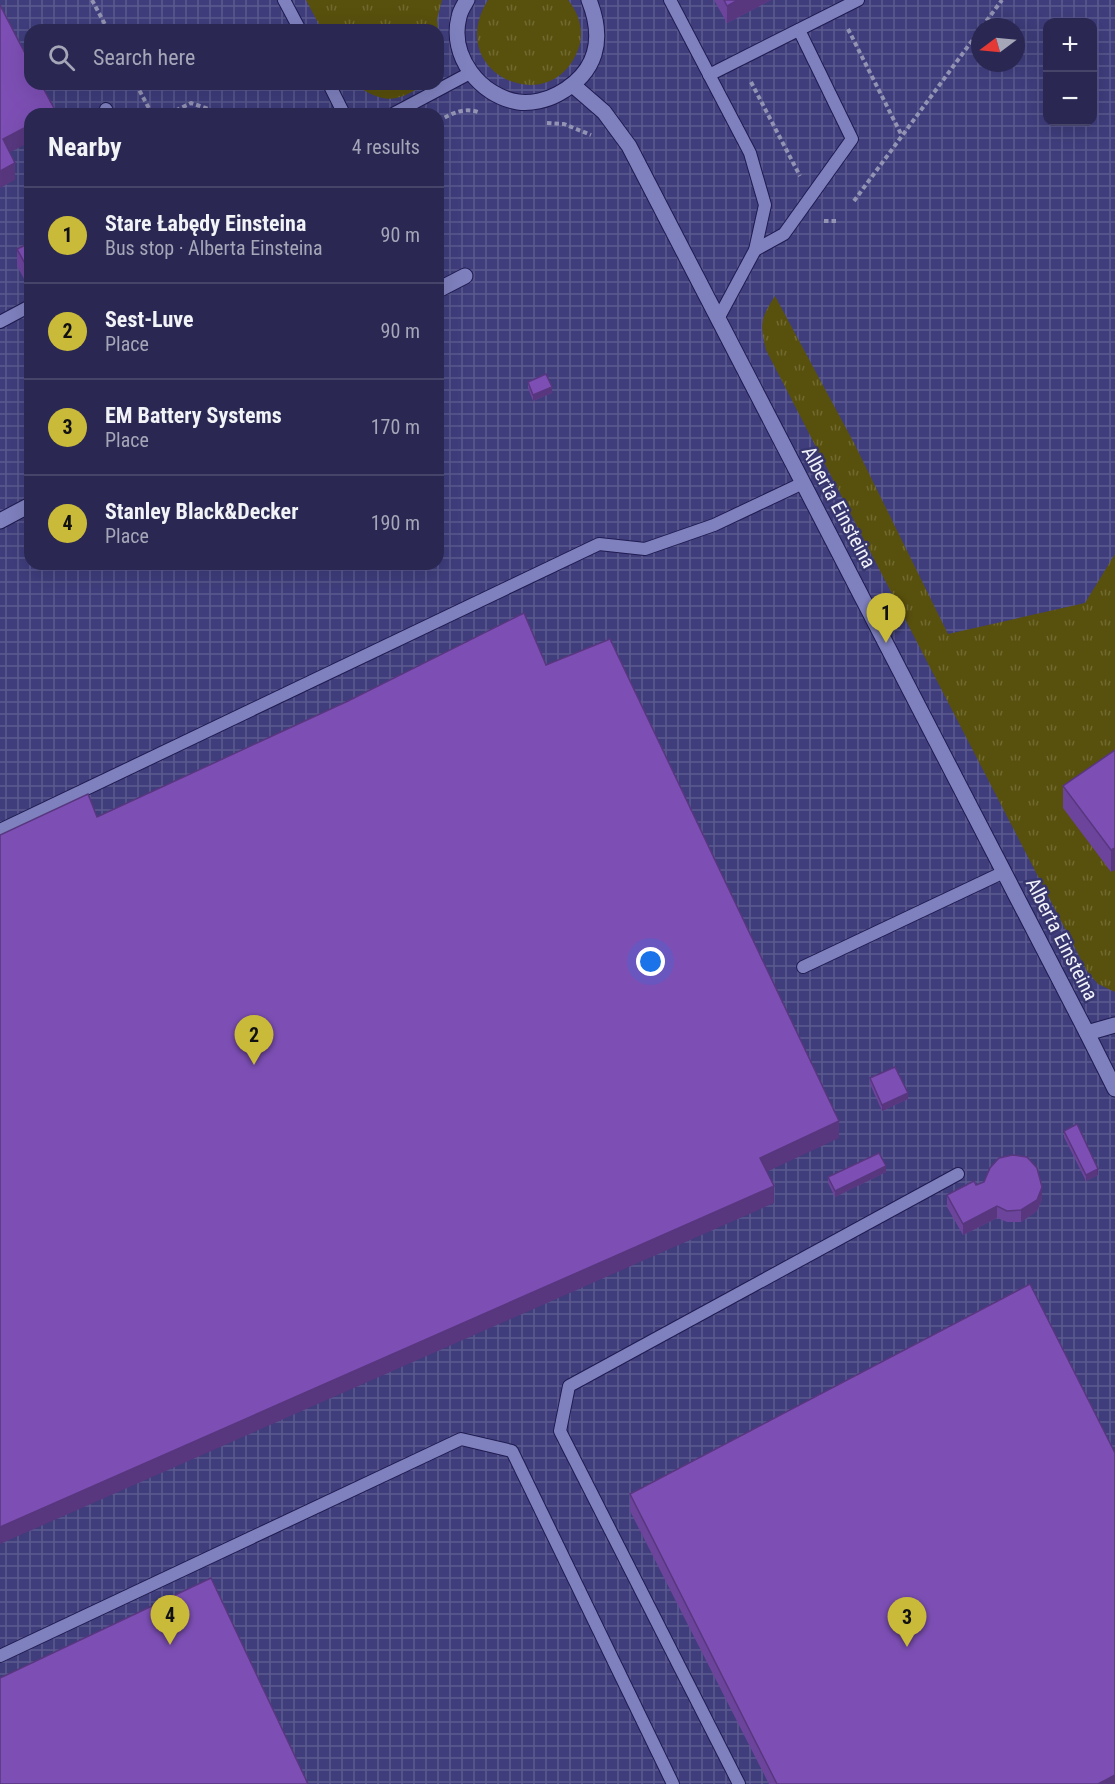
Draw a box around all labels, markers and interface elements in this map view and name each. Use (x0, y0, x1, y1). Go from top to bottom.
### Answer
north arrow (971, 18, 1025, 72)
map controls (1043, 18, 1097, 126)
button: + (1043, 18, 1097, 72)
search box (24, 24, 444, 90)
icon: search (45, 41, 78, 74)
text: Search here (93, 45, 195, 70)
button: − (1043, 72, 1097, 126)
text: Nearby (48, 132, 122, 162)
text: 4 results (352, 135, 420, 159)
text: Stare Łabędy Einsteina (105, 211, 306, 236)
text: 1 (62, 223, 73, 247)
text: 90 m (381, 223, 420, 247)
text: Bus stop · Alberta Einsteina (105, 236, 323, 260)
text: Sest-Luve (105, 307, 194, 332)
text: 2 (62, 319, 73, 343)
text: 90 m (381, 319, 420, 343)
text: Place (105, 332, 149, 356)
text: EM Battery Systems (105, 403, 282, 428)
text: 3 (62, 415, 73, 439)
text: 170 m (371, 415, 420, 439)
text: Place (105, 428, 149, 452)
street label: Alberta Einsteina (797, 442, 881, 572)
text: Stanley Black&Decker (105, 499, 298, 524)
text: 4 (62, 511, 73, 535)
text: 190 m (371, 511, 420, 535)
text: Place (105, 524, 149, 548)
pin: 1 (866, 594, 906, 643)
street label: Alberta Einsteina (1021, 874, 1103, 1004)
your location (636, 947, 665, 976)
pin: 2 (234, 1016, 274, 1065)
pin: 4 (150, 1596, 190, 1645)
pin: 3 (888, 1598, 926, 1647)

